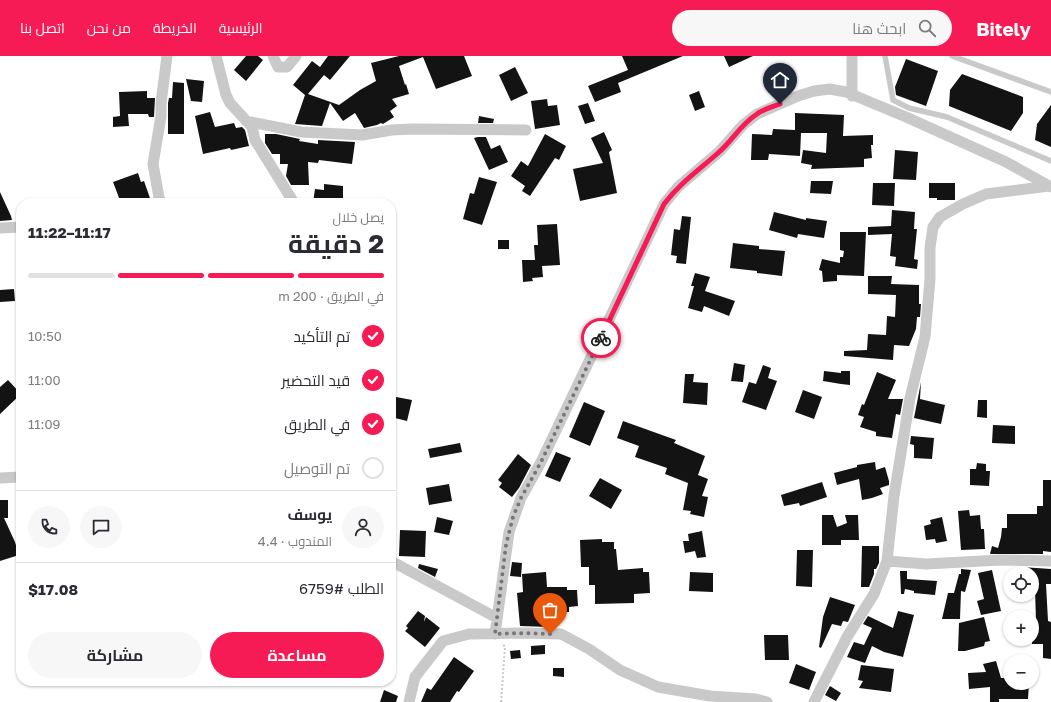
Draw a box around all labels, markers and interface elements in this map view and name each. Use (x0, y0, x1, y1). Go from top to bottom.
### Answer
search box (672, 10, 952, 46)
icon: search (916, 17, 938, 39)
text: Bitely (976, 17, 1031, 40)
text: اتصل بنا (20, 19, 65, 36)
text: من نحن (87, 19, 131, 36)
text: الخريطة (153, 19, 197, 36)
text: الرئيسية (219, 19, 263, 36)
text: ابحث هنا (852, 19, 906, 37)
pin (763, 63, 797, 104)
icon: home (769, 69, 791, 91)
text: يصل خلال (333, 209, 384, 225)
text: 11:17–11:22 (28, 223, 111, 241)
text: 2 دقيقة (288, 228, 384, 259)
text: في الطريق · 200 m (278, 288, 384, 304)
courier (581, 318, 621, 358)
icon: check (362, 325, 384, 347)
text: تم التأكيد (294, 327, 350, 345)
icon: bike (590, 327, 612, 349)
text: 10:50 (28, 328, 62, 344)
icon: check (362, 369, 384, 391)
text: قيد التحضير (281, 371, 350, 389)
text: 11:00 (28, 372, 61, 388)
icon: check (362, 413, 384, 435)
text: في الطريق (284, 415, 350, 433)
text: 11:09 (28, 416, 60, 432)
text: تم التوصيل (284, 459, 350, 477)
text: يوسف (287, 505, 332, 523)
button: phone (28, 506, 70, 548)
button: chat (80, 506, 122, 548)
button: person (342, 506, 384, 548)
text: المندوب · 4.4 (258, 533, 332, 549)
map controls (1003, 566, 1039, 690)
button: locate (1003, 566, 1039, 602)
text: الطلب #6759 (299, 579, 384, 597)
text: $17.08 (28, 580, 78, 598)
pin (533, 593, 567, 634)
icon: bag (539, 599, 561, 621)
button: + (1003, 610, 1039, 646)
button: مشاركة (28, 632, 202, 678)
button: مساعدة (210, 632, 384, 678)
button: − (1003, 654, 1039, 690)

